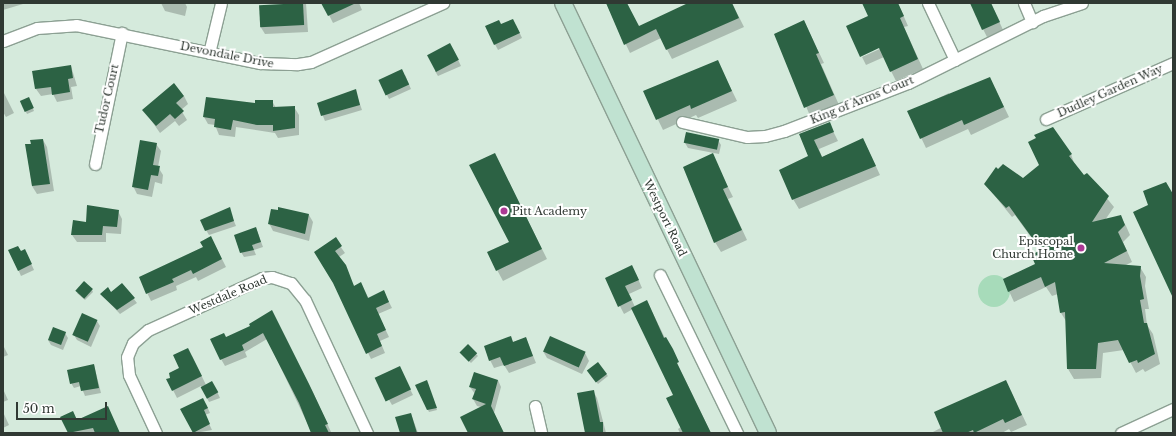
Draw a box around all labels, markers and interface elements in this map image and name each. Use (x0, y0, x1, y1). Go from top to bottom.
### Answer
street label: Devondale Drive (179, 39, 275, 71)
street label: Dudley Garden Way (1055, 62, 1165, 120)
street label: Tudor Court (93, 63, 121, 135)
street label: King of Arms Court (808, 73, 916, 127)
street label: Westport Road (641, 177, 689, 259)
place label: Pitt Academy (512, 204, 587, 218)
marker: Pitt Academy (499, 206, 509, 216)
place label: Episcopal Church Home (992, 235, 1073, 261)
marker: Episcopal Church Home (1076, 243, 1086, 253)
street label: Westdale Road (187, 273, 269, 317)
scale bar (18, 394, 109, 420)
text: 50 m (23, 401, 55, 416)

